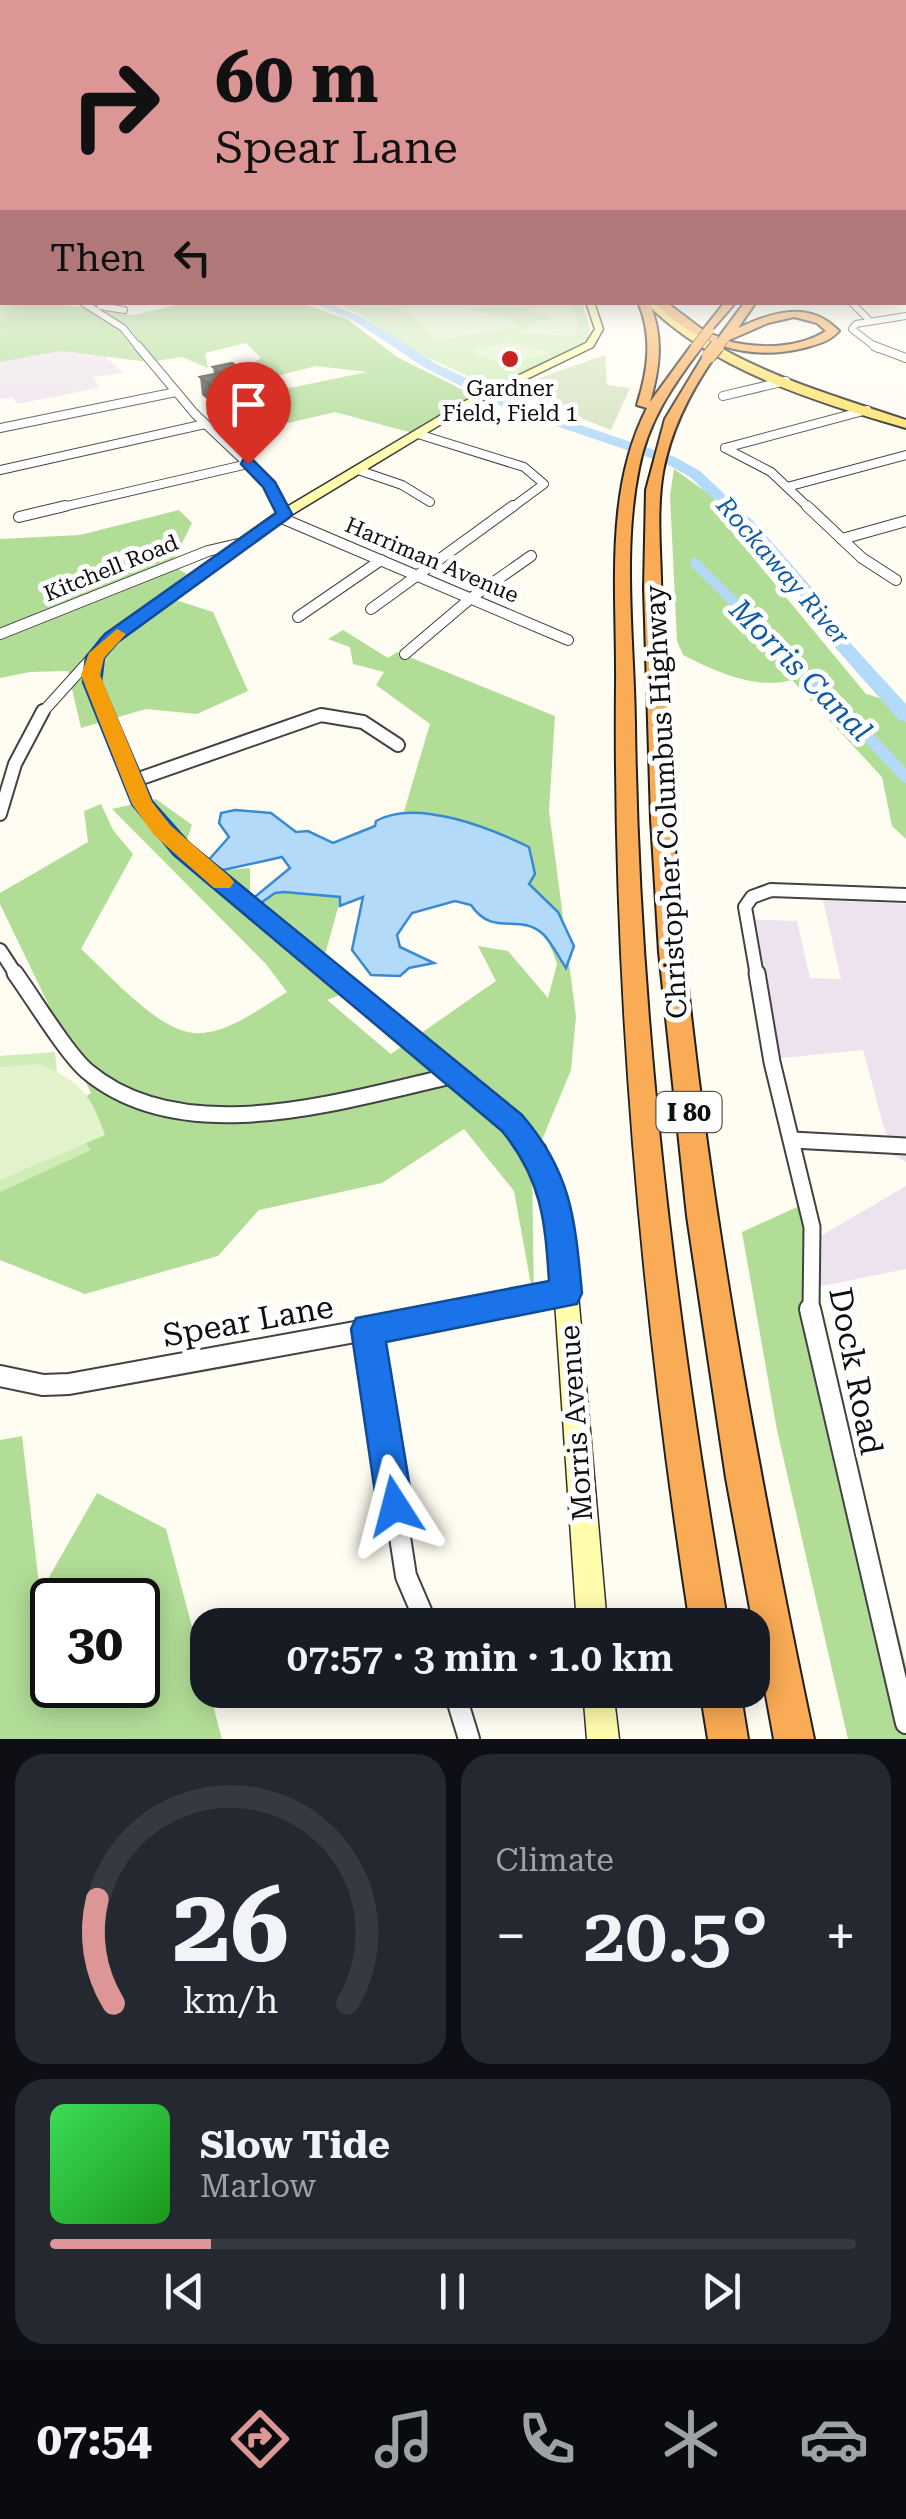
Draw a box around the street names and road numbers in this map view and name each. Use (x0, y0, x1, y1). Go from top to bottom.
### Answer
street label: Harriman Avenue (342, 512, 522, 608)
street label: Kitchell Road (40, 530, 182, 606)
street label: Christopher Columbus Highway (638, 584, 694, 1020)
road number: I 80 (656, 1092, 722, 1132)
street label: Dock Road (821, 1284, 891, 1458)
street label: Spear Lane (160, 1287, 336, 1355)
street label: Morris Avenue (553, 1324, 599, 1522)

